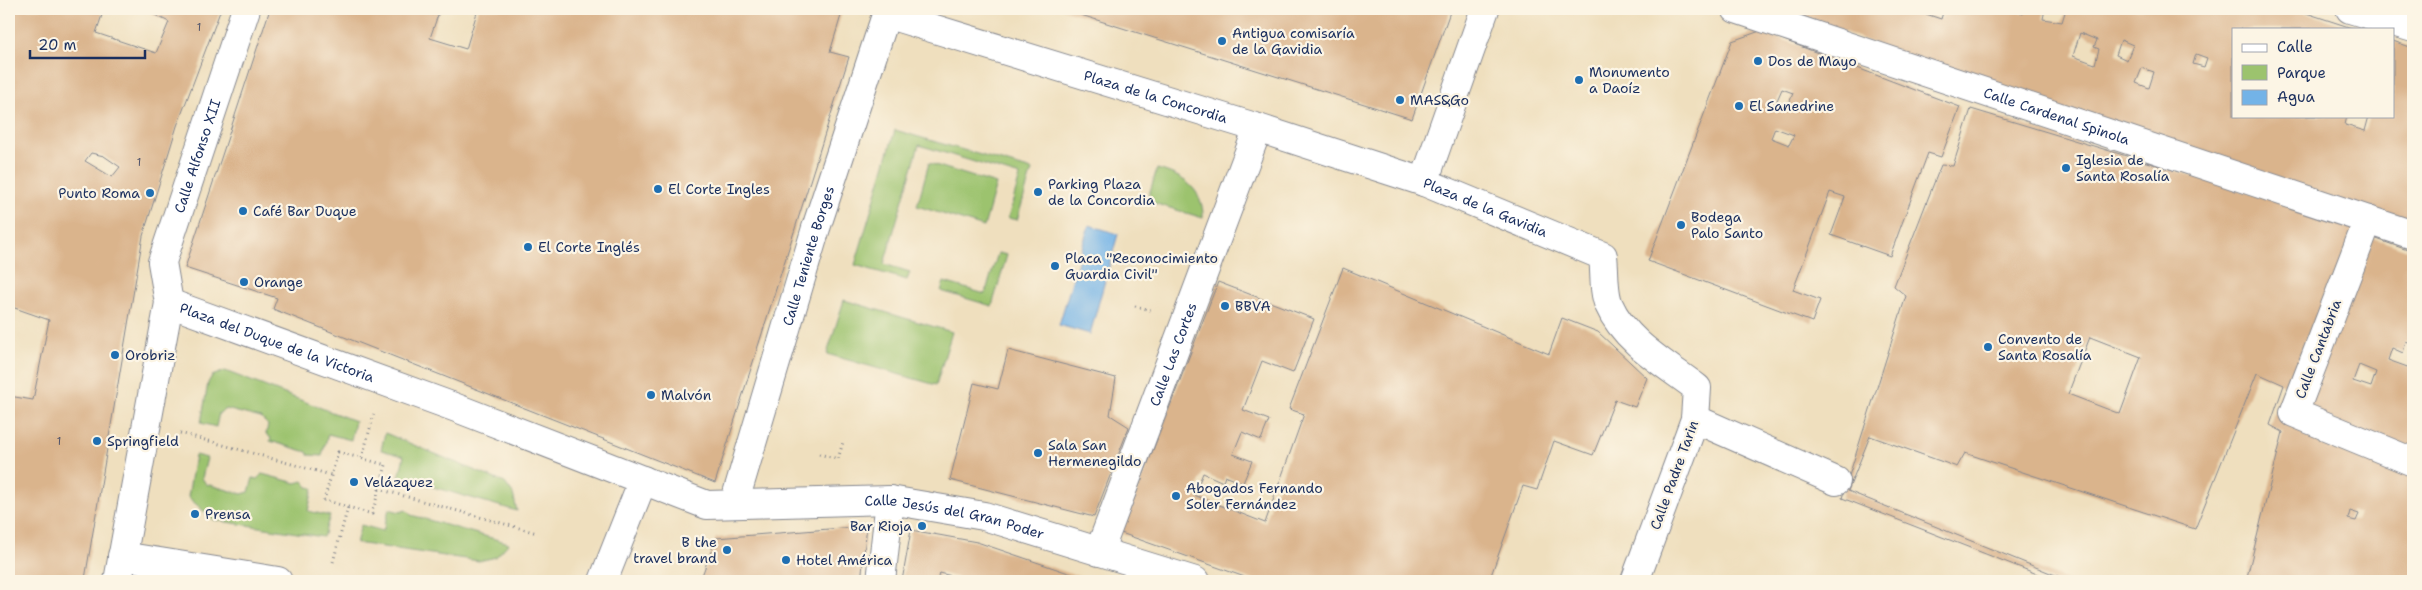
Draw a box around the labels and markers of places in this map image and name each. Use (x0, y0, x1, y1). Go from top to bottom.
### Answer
place label: Antigua comisaría de la Gavidia (1232, 24, 1355, 58)
marker: Antigua comisaría de la Gavidia (1216, 35, 1228, 47)
place label: Dos de Mayo (1768, 52, 1857, 70)
marker: Dos de Mayo (1752, 55, 1764, 67)
place label: Monumento a Daoíz (1589, 63, 1670, 97)
marker: Monumento a Daoíz (1573, 74, 1585, 86)
place label: MAS&Go (1410, 91, 1469, 109)
marker: MAS&Go (1394, 94, 1406, 106)
place label: El Sanedrine (1749, 97, 1834, 115)
marker: El Sanedrine (1733, 100, 1745, 112)
place label: Iglesia de Santa Rosalía (2076, 151, 2170, 185)
marker: Iglesia de Santa Rosalía (2060, 162, 2072, 174)
place label: Parking Plaza de la Concordia (1048, 175, 1155, 209)
place label: El Corte Ingles (668, 180, 770, 198)
marker: El Corte Ingles (652, 183, 664, 195)
place label: Punto Roma (58, 184, 140, 202)
marker: Parking Plaza de la Concordia (1032, 186, 1044, 198)
marker: Punto Roma (144, 187, 156, 199)
place label: Café Bar Duque (253, 202, 357, 220)
marker: Café Bar Duque (237, 205, 249, 217)
place label: Bodega Palo Santo (1691, 208, 1763, 242)
marker: Bodega Palo Santo (1675, 219, 1687, 231)
place label: El Corte Inglés (538, 238, 640, 256)
marker: El Corte Inglés (522, 241, 534, 253)
place label: Placa "Reconocimiento Guardia Civil" (1065, 249, 1218, 283)
marker: Placa "Reconocimiento Guardia Civil" (1049, 260, 1061, 272)
place label: Orange (254, 273, 303, 291)
marker: Orange (238, 276, 250, 288)
place label: BBVA (1235, 297, 1271, 315)
marker: BBVA (1219, 300, 1231, 312)
place label: Convento de Santa Rosalía (1998, 330, 2092, 364)
marker: Convento de Santa Rosalía (1982, 341, 1994, 353)
place label: Orobriz (125, 346, 176, 364)
marker: Orobriz (109, 349, 121, 361)
place label: Malvón (661, 386, 712, 404)
marker: Malvón (645, 389, 657, 401)
place label: Springfield (107, 432, 179, 450)
marker: Springfield (91, 435, 103, 447)
place label: Sala San Hermenegildo (1048, 436, 1141, 470)
marker: Sala San Hermenegildo (1032, 447, 1044, 459)
place label: Velázquez (364, 473, 433, 491)
marker: Velázquez (348, 476, 360, 488)
place label: Abogados Fernando Soler Fernández (1186, 479, 1323, 513)
marker: Abogados Fernando Soler Fernández (1170, 490, 1182, 502)
place label: Prensa (205, 505, 251, 523)
marker: Prensa (189, 508, 201, 520)
place label: Bar Rioja (850, 517, 912, 535)
marker: Bar Rioja (916, 520, 928, 532)
place label: B the travel brand (633, 533, 717, 567)
marker: B the travel brand (721, 544, 733, 556)
place label: Hotel América (796, 551, 892, 569)
marker: Hotel América (780, 554, 792, 566)

